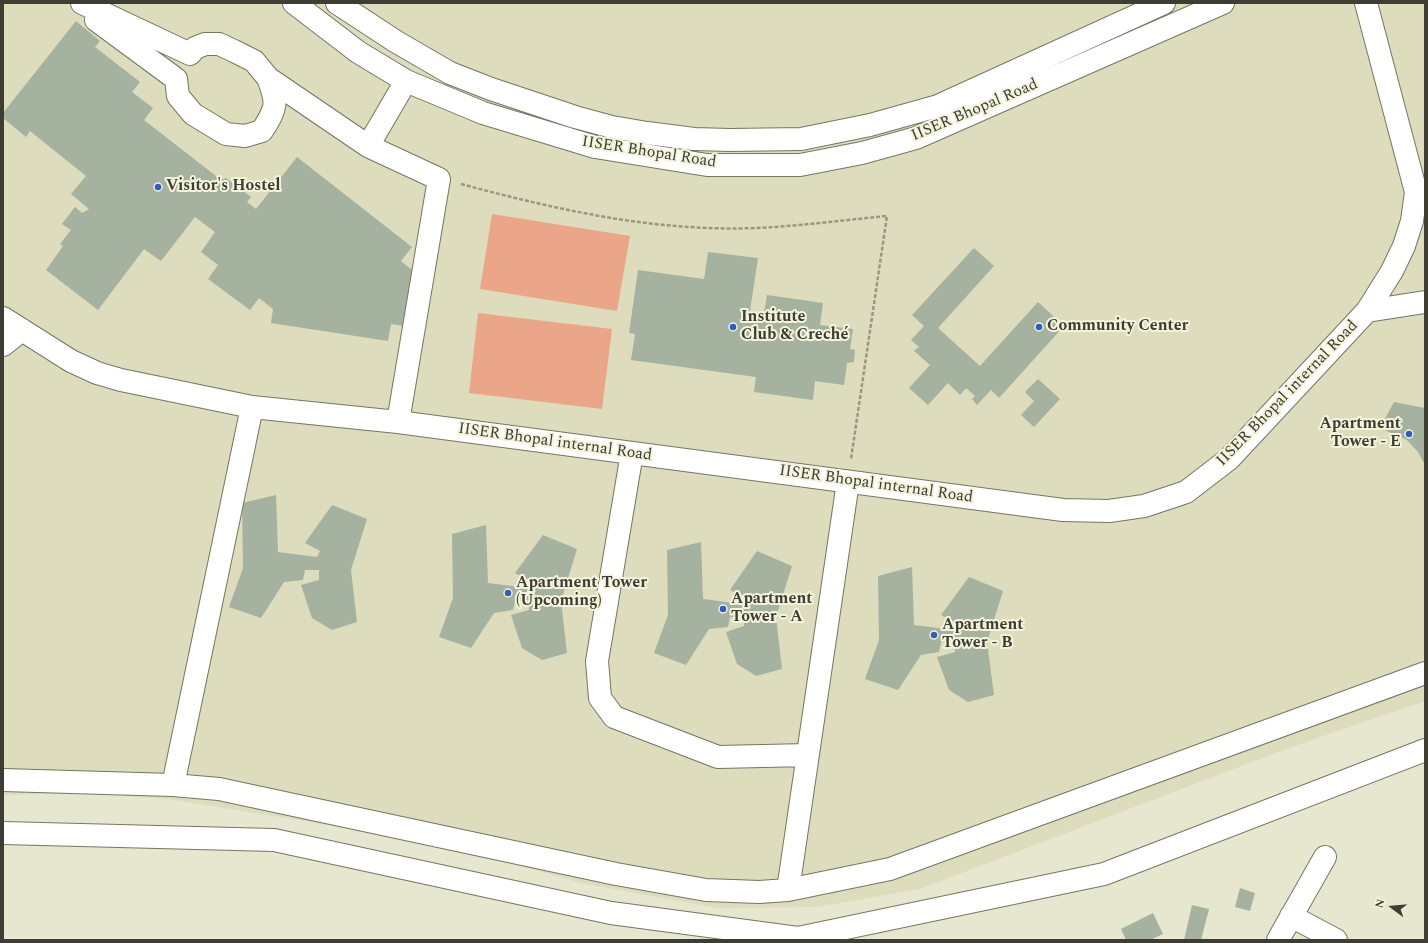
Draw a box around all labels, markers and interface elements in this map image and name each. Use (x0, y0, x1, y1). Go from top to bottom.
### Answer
street label: IISER Bhopal Road (909, 76, 1041, 146)
street label: IISER Bhopal Road (580, 133, 718, 173)
place label: Visitor's Hostel (166, 177, 280, 197)
marker: Visitor's Hostel (153, 182, 163, 192)
place label: Institute Club & Creché (741, 308, 848, 346)
place label: Community Center (1047, 317, 1188, 337)
street label: IISER Bhopal internal Road (1213, 317, 1363, 471)
marker: Institute Club & Creché (728, 322, 738, 332)
marker: Community Center (1034, 322, 1044, 332)
place label: Apartment Tower - E (1319, 415, 1401, 453)
street label: IISER Bhopal internal Road (457, 420, 653, 466)
marker: Apartment Tower - E (1404, 429, 1414, 439)
street label: IISER Bhopal internal Road (778, 462, 974, 508)
place label: Apartment Tower (Upcoming) (516, 574, 647, 612)
marker: Apartment Tower (Upcoming) (503, 588, 513, 598)
place label: Apartment Tower - A (731, 590, 813, 628)
marker: Apartment Tower - A (718, 604, 728, 614)
place label: Apartment Tower - B (942, 616, 1024, 654)
marker: Apartment Tower - B (929, 630, 939, 640)
north arrow (1372, 887, 1412, 927)
text: N (1371, 897, 1389, 910)

